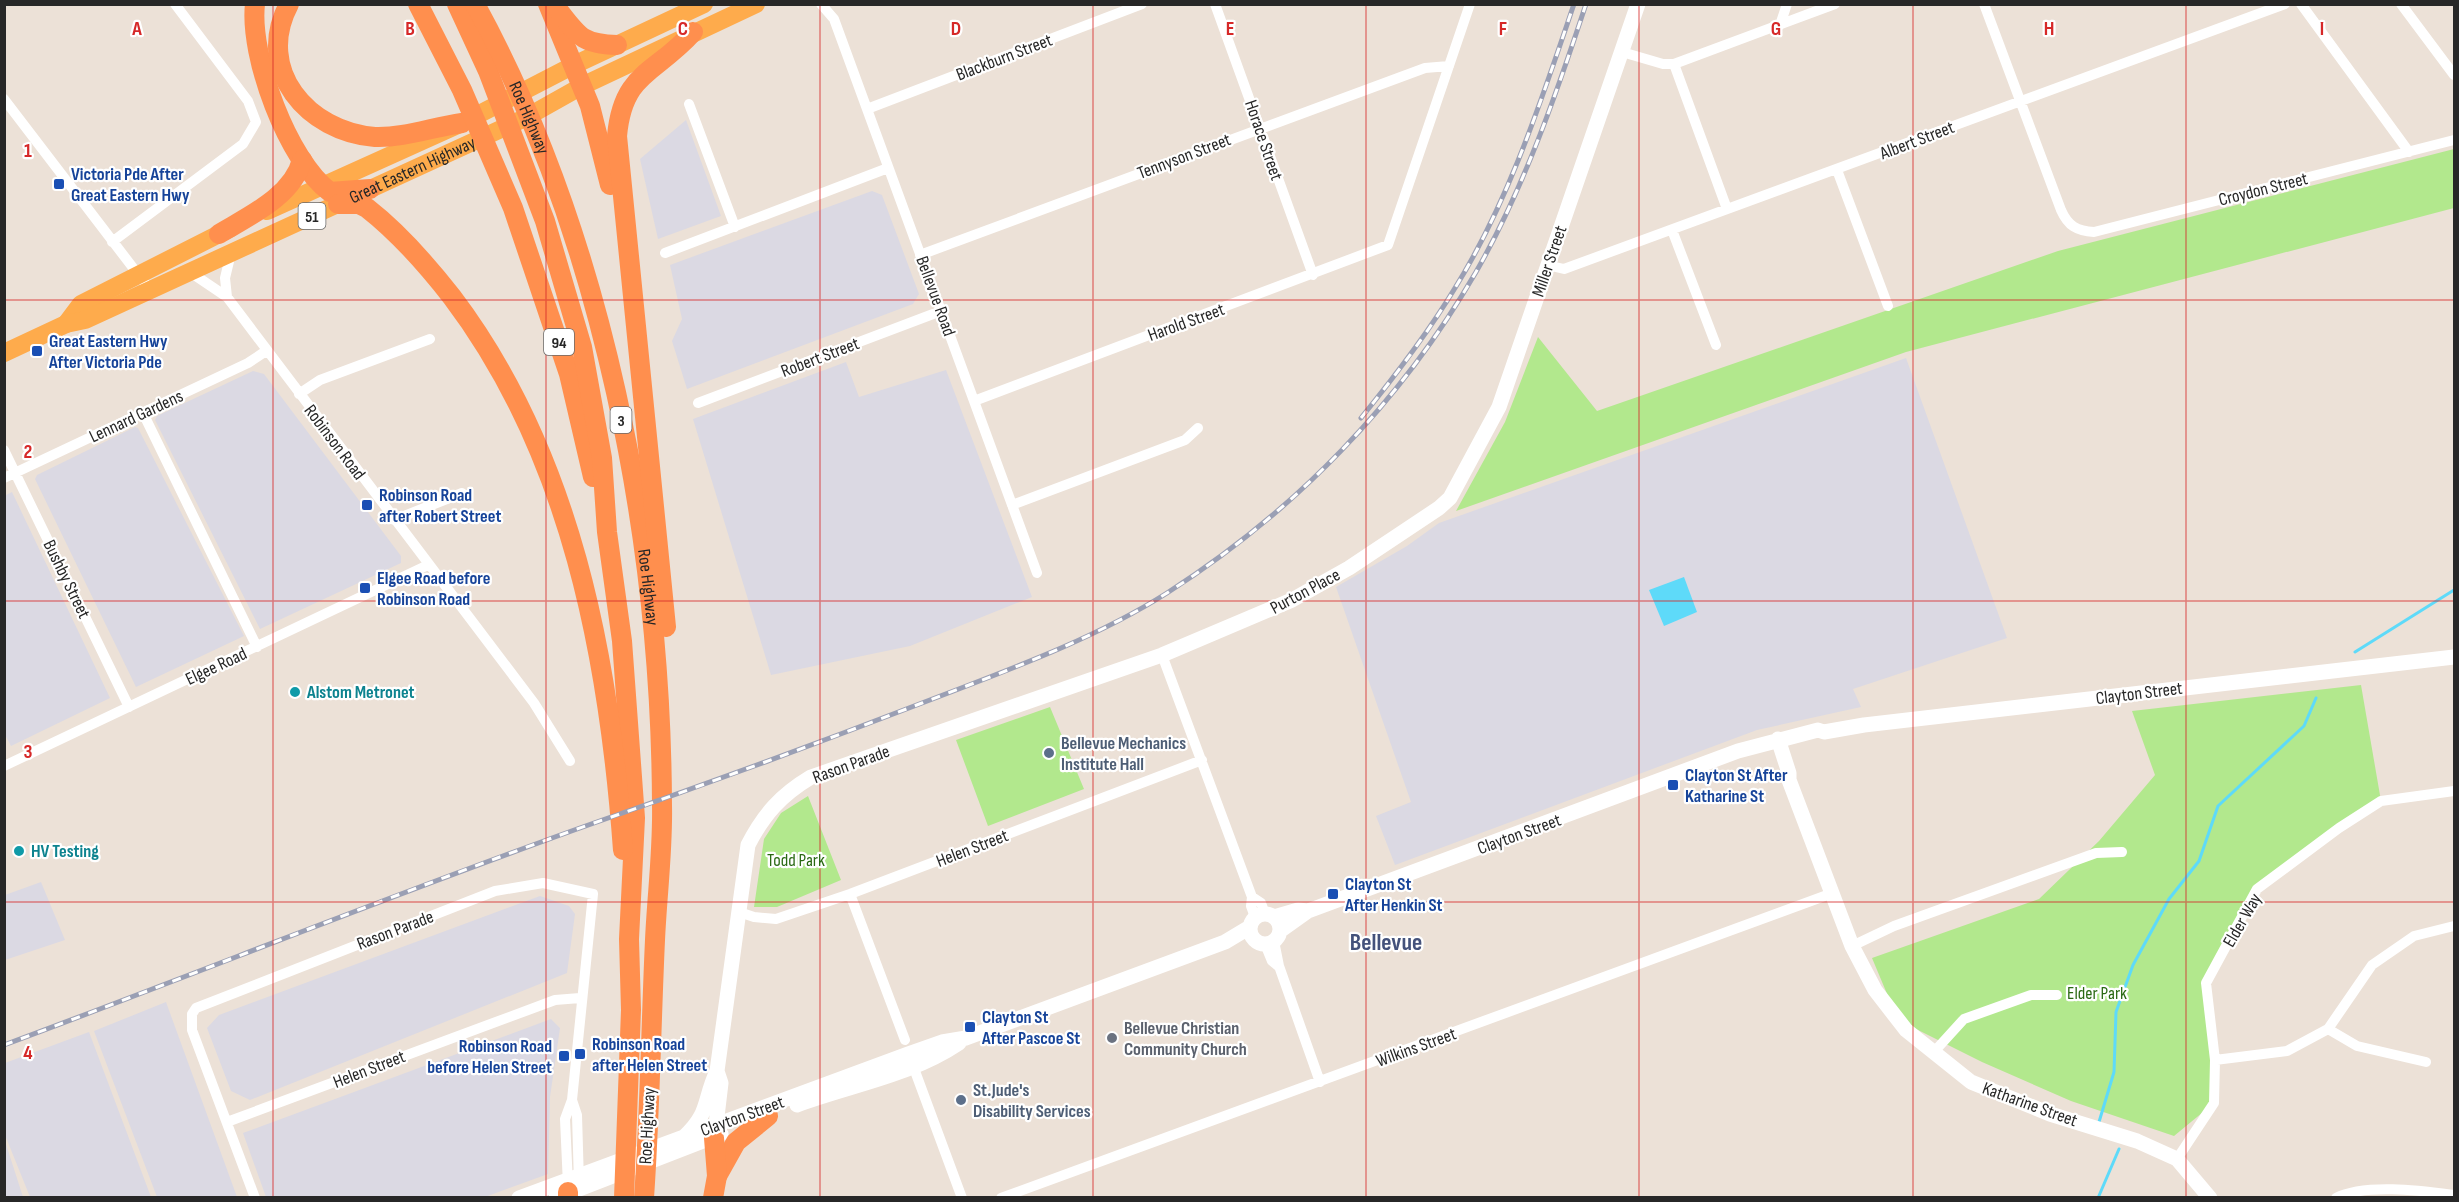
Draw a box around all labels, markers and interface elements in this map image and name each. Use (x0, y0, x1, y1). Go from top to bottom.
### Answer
text: A (131, 17, 142, 41)
text: B (405, 17, 415, 41)
text: C (678, 17, 688, 41)
text: D (951, 17, 961, 41)
text: E (1226, 17, 1234, 41)
text: F (1499, 17, 1507, 41)
text: G (1771, 17, 1781, 41)
text: H (2044, 17, 2054, 41)
text: I (2320, 17, 2324, 41)
street label: Blackburn Street (953, 29, 1056, 85)
street label: Roe Highway (504, 78, 553, 157)
street label: Horace Street (1240, 97, 1287, 184)
street label: Albert Street (1876, 117, 1958, 165)
street label: Tennyson Street (1135, 129, 1234, 184)
street label: Great Eastern Highway (346, 132, 479, 208)
text: 1 (24, 139, 32, 163)
place label: Victoria Pde After Great Eastern Hwy (71, 164, 190, 206)
street label: Croydon Street (2216, 168, 2310, 211)
marker: Victoria Pde After Great Eastern Hwy (52, 177, 66, 191)
road number: 51 (298, 203, 326, 229)
street label: Miller Street (1528, 222, 1572, 300)
street label: Bellevue Road (911, 253, 960, 339)
street label: Harold Street (1145, 299, 1228, 346)
road number: 94 (544, 329, 574, 355)
place label: Great Eastern Hwy After Victoria Pde (48, 331, 168, 373)
street label: Robert Street (778, 333, 863, 382)
marker: Great Eastern Hwy After Victoria Pde (30, 344, 44, 358)
street label: Lennard Gardens (86, 386, 186, 447)
street label: Robinson Road (300, 401, 370, 484)
road number: 3 (610, 407, 632, 433)
text: 2 (24, 440, 32, 464)
place label: Robinson Road after Robert Street (379, 485, 501, 527)
marker: Robinson Road after Robert Street (360, 498, 374, 512)
street label: Bushby Street (39, 536, 95, 622)
street label: Roe Highway (633, 548, 663, 626)
street label: Purton Place (1267, 564, 1344, 619)
place label: Elgee Road before Robinson Road (377, 568, 490, 610)
marker: Elgee Road before Robinson Road (358, 581, 372, 595)
street label: Elgee Road (182, 643, 250, 690)
street label: Clayton Street (2094, 678, 2184, 709)
place label: Alstom Metronet (306, 682, 415, 703)
marker: Alstom Metronet (288, 685, 302, 699)
place label: Bellevue Mechanics Institute Hall (1061, 733, 1186, 775)
text: 3 (24, 740, 33, 764)
street label: Rason Parade (810, 741, 893, 788)
marker: Bellevue Mechanics Institute Hall (1042, 746, 1056, 760)
place label: Clayton St After Katharine St (1685, 765, 1788, 807)
marker: Clayton St After Katharine St (1666, 778, 1680, 792)
street label: Clayton Street (1475, 809, 1564, 859)
street label: Helen Street (933, 825, 1012, 872)
place label: HV Testing (31, 841, 99, 862)
marker: HV Testing (12, 844, 26, 858)
park label: Todd Park (767, 850, 825, 871)
place label: Clayton St After Henkin St (1344, 874, 1443, 916)
marker: Clayton St After Henkin St (1326, 887, 1340, 901)
street label: Elder Way (2219, 890, 2266, 951)
street label: Rason Parade (354, 906, 436, 955)
district label: Bellevue (1350, 928, 1422, 957)
park label: Elder Park (2067, 983, 2127, 1004)
place label: Clayton St After Pascoe St (981, 1007, 1080, 1049)
place label: Bellevue Christian Community Church (1124, 1018, 1247, 1060)
marker: Clayton St After Pascoe St (963, 1020, 977, 1034)
street label: Wilkins Street (1373, 1023, 1460, 1072)
marker: Bellevue Christian Community Church (1105, 1031, 1119, 1045)
place label: Robinson Road after Helen Street (592, 1034, 707, 1076)
place label: Robinson Road before Helen Street (427, 1036, 552, 1078)
text: 4 (23, 1041, 33, 1065)
street label: Helen Street (330, 1046, 409, 1093)
marker: Robinson Road after Helen Street (573, 1047, 587, 1061)
marker: Robinson Road before Helen Street (557, 1049, 571, 1063)
street label: Katharine Street (1980, 1078, 2081, 1132)
place label: St.Jude's Disability Services (973, 1080, 1091, 1122)
street label: Roe Highway (635, 1087, 660, 1165)
street label: Clayton Street (698, 1091, 787, 1141)
marker: St.Jude's Disability Services (954, 1093, 968, 1107)

